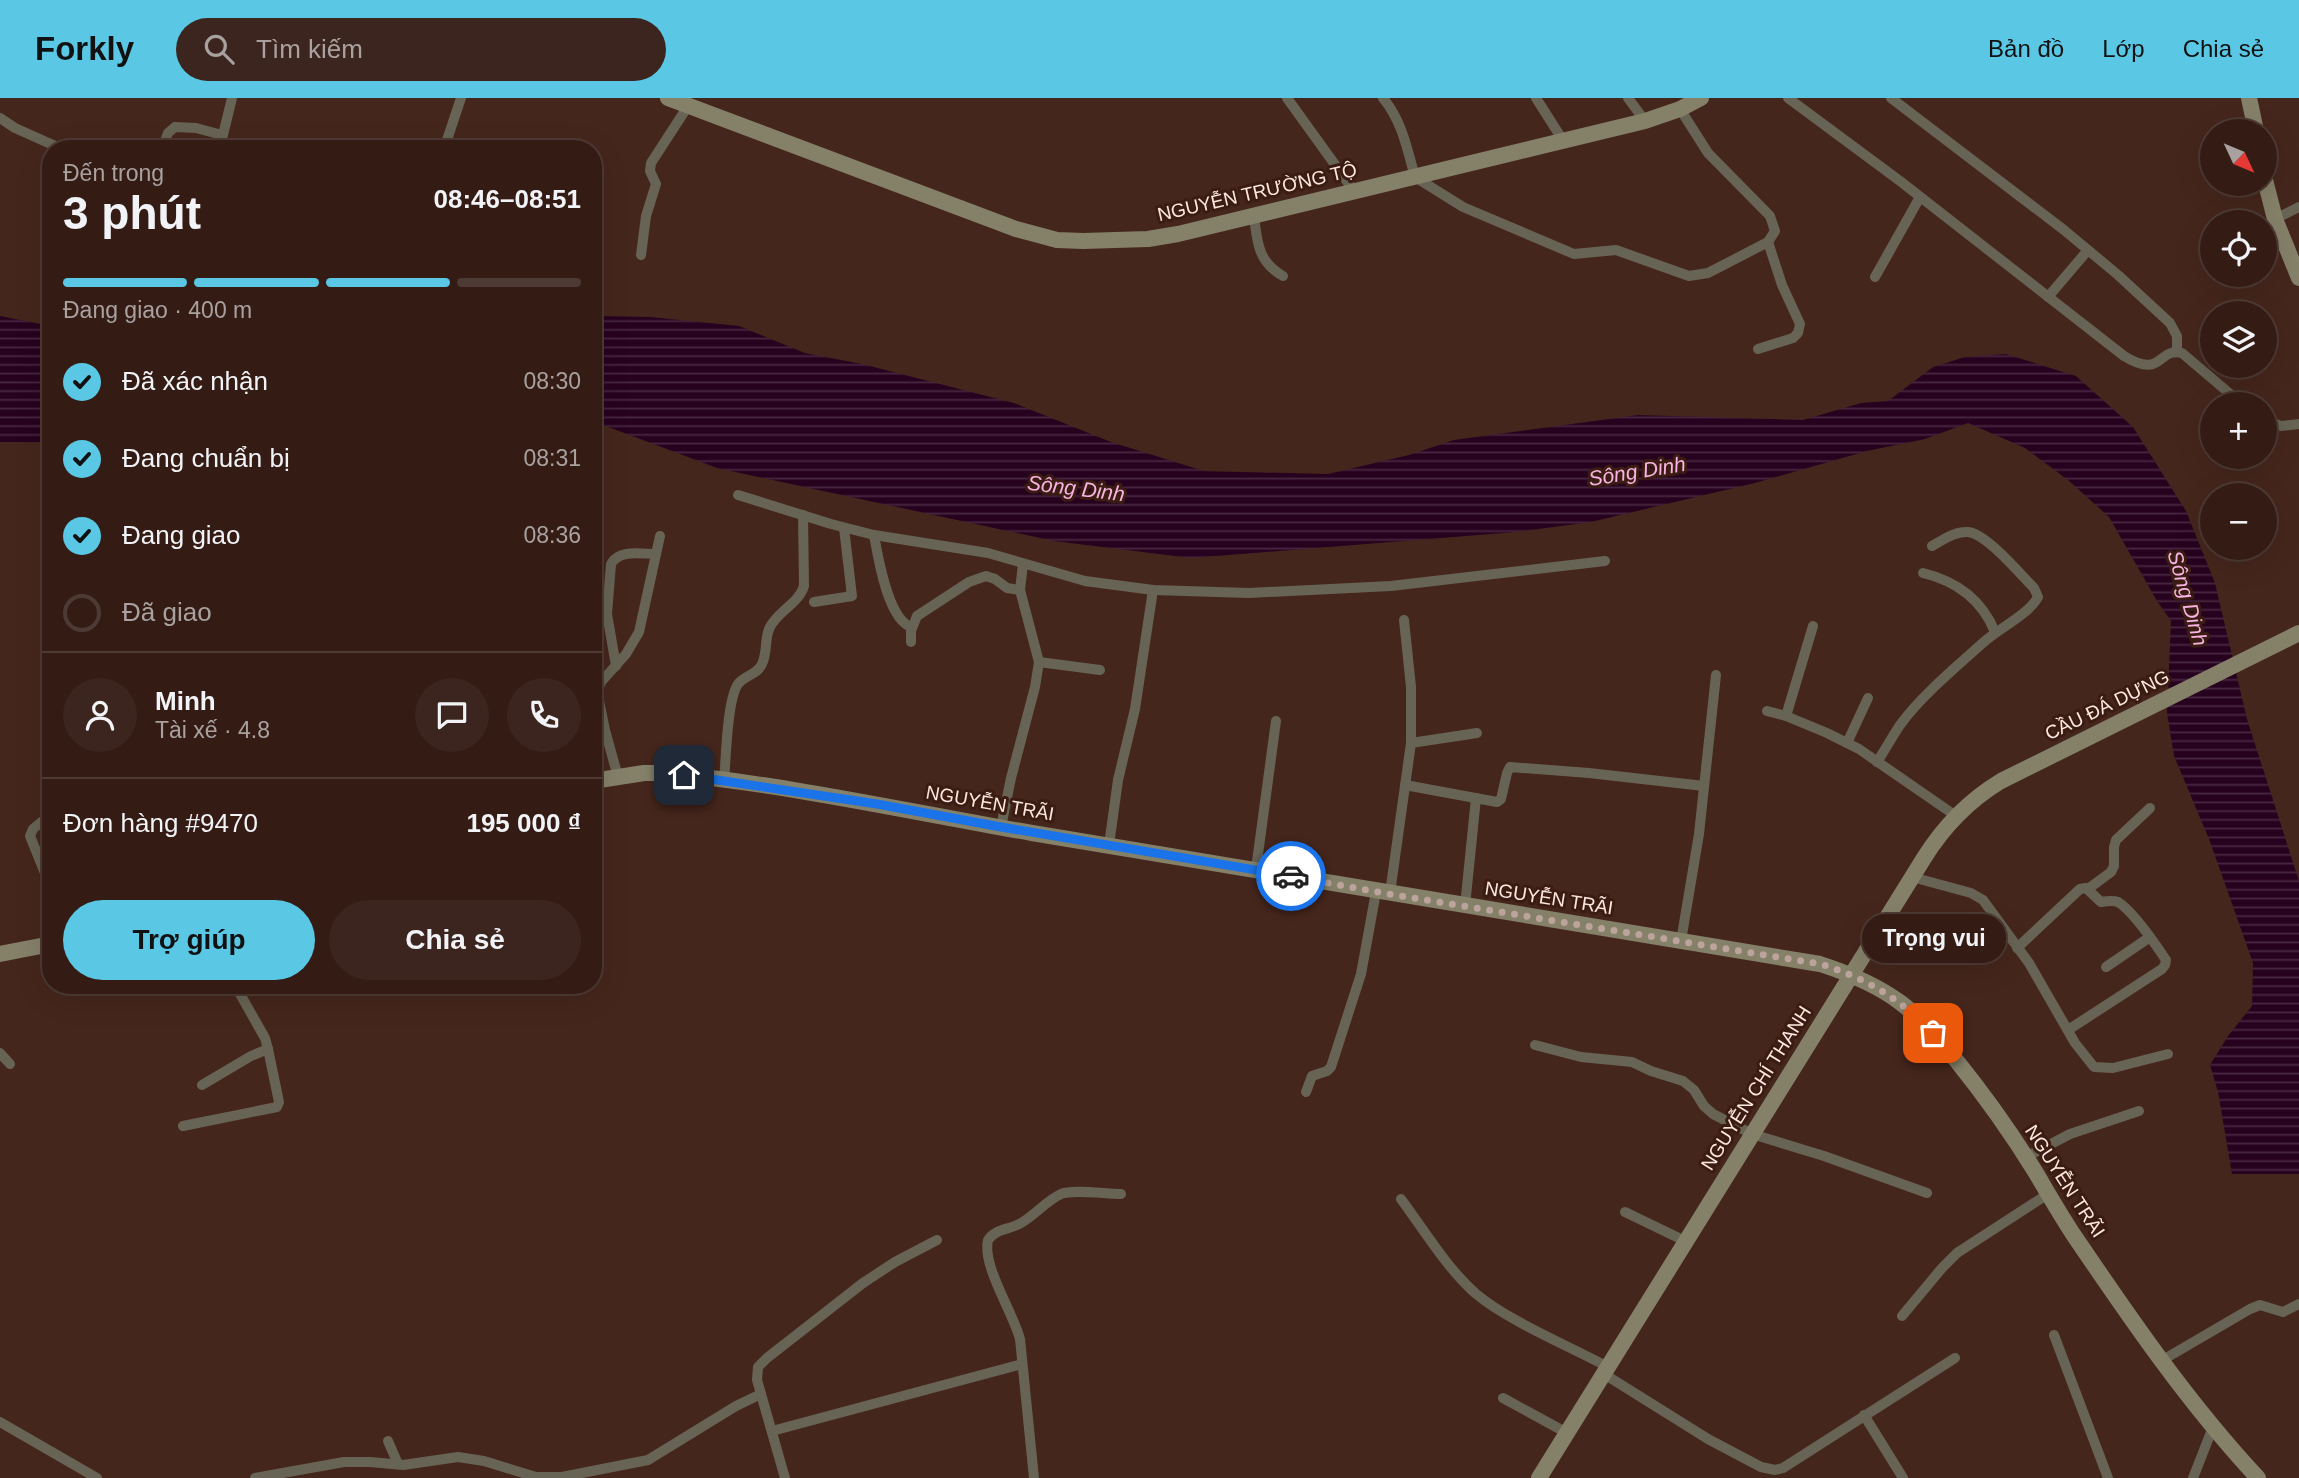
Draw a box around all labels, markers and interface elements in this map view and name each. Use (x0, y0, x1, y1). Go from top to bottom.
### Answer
search box (176, 18, 666, 81)
text: Forkly (35, 30, 134, 67)
icon: search (200, 30, 238, 68)
text: Tìm kiếm (256, 34, 363, 64)
text: Bản đồ (1988, 35, 2064, 62)
text: Lớp (2102, 35, 2145, 62)
text: Chia sẻ (2183, 35, 2264, 62)
north arrow (2200, 119, 2277, 196)
map controls (2200, 119, 2277, 560)
street label: NGUYỄN TRƯỜNG TỘ (1155, 159, 1359, 225)
text: Đến trong (63, 160, 164, 186)
text: 08:46–08:51 (434, 184, 581, 214)
text: 3 phút (63, 187, 201, 239)
button: locate (2200, 210, 2277, 287)
text: Đang giao · 400 m (63, 297, 252, 323)
button: layers (2200, 301, 2277, 378)
icon: check (63, 363, 101, 401)
text: Đã xác nhận (122, 366, 268, 396)
text: 08:30 (523, 368, 581, 394)
button: + (2200, 392, 2277, 469)
icon: check (63, 440, 101, 478)
text: Đang chuẩn bị (122, 443, 290, 473)
text: 08:31 (523, 445, 581, 471)
water label: Sông Dinh (1587, 452, 1687, 490)
water label: Sông Dinh (1026, 471, 1126, 505)
button: − (2200, 483, 2277, 560)
icon: check (63, 517, 101, 555)
text: Đang giao (122, 520, 241, 550)
text: 08:36 (523, 522, 581, 548)
water label: Sông Dinh (2163, 548, 2213, 648)
text: Đã giao (122, 597, 212, 627)
street label: CẦU ĐÁ DỰNG (2041, 666, 2173, 744)
button: person (63, 678, 137, 752)
button: chat (415, 678, 489, 752)
button: phone (507, 678, 581, 752)
text: Minh (155, 686, 216, 716)
text: Tài xế · 4.8 (155, 717, 270, 743)
pin (654, 745, 714, 805)
icon: home (665, 756, 703, 794)
street label: NGUYỄN TRÃI (924, 781, 1056, 825)
text: Đơn hàng #9470 (63, 808, 258, 838)
text: 195 000 ₫ (466, 808, 581, 838)
courier (1256, 841, 1326, 911)
icon: car (1272, 857, 1310, 895)
street label: NGUYỄN TRÃI (1483, 877, 1615, 919)
button: Trợ giúp (63, 900, 315, 980)
button: Chia sẻ (329, 900, 581, 980)
callout: Trọng vui (1861, 914, 2005, 963)
text: Trọng vui (1882, 925, 1986, 951)
street label: NGUYỄN CHÍ THANH (1697, 1002, 1815, 1174)
pin (1903, 1003, 1963, 1063)
icon: bag (1914, 1014, 1952, 1052)
street label: NGUYỄN TRÃI (2021, 1121, 2109, 1241)

